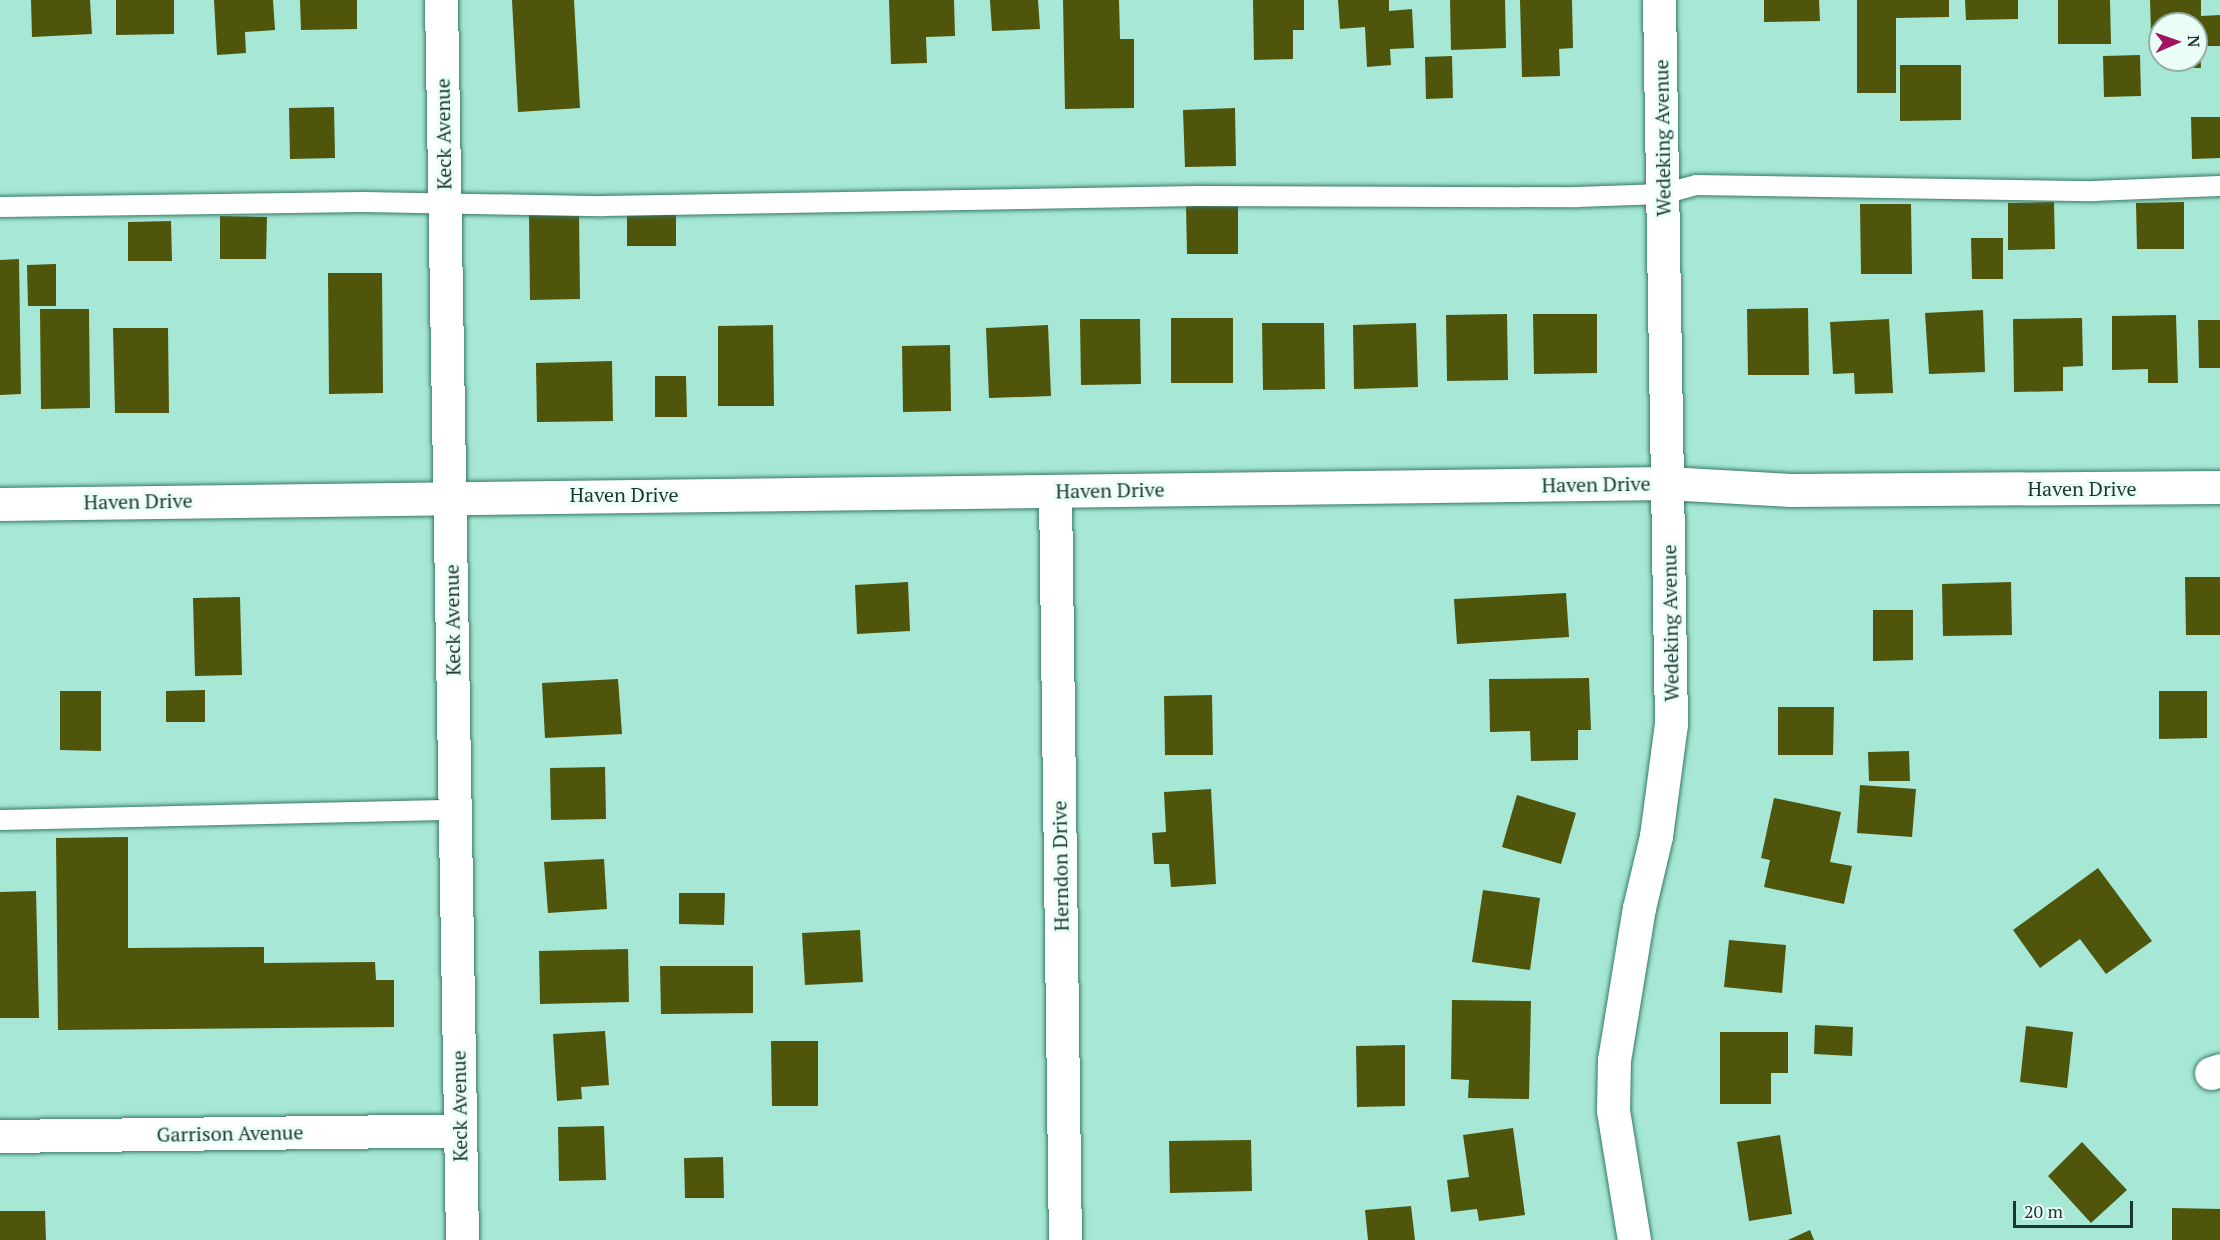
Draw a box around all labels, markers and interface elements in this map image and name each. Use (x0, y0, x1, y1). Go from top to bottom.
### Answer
north arrow (2148, 12, 2208, 72)
text: N (2183, 35, 2205, 48)
street label: Wedeking Avenue (1649, 59, 1675, 217)
street label: Keck Avenue (430, 78, 456, 190)
street label: Haven Drive (1541, 471, 1651, 497)
street label: Haven Drive (2028, 476, 2136, 500)
street label: Haven Drive (1055, 477, 1165, 503)
street label: Haven Drive (570, 482, 678, 506)
street label: Haven Drive (83, 488, 193, 514)
street label: Wedeking Avenue (1657, 544, 1683, 702)
street label: Keck Avenue (439, 564, 465, 676)
street label: Herndon Drive (1047, 800, 1073, 932)
street label: Keck Avenue (446, 1050, 472, 1162)
street label: Garrison Avenue (156, 1120, 304, 1146)
scale bar (2016, 1189, 2136, 1227)
text: 20 m (2024, 1199, 2063, 1223)

